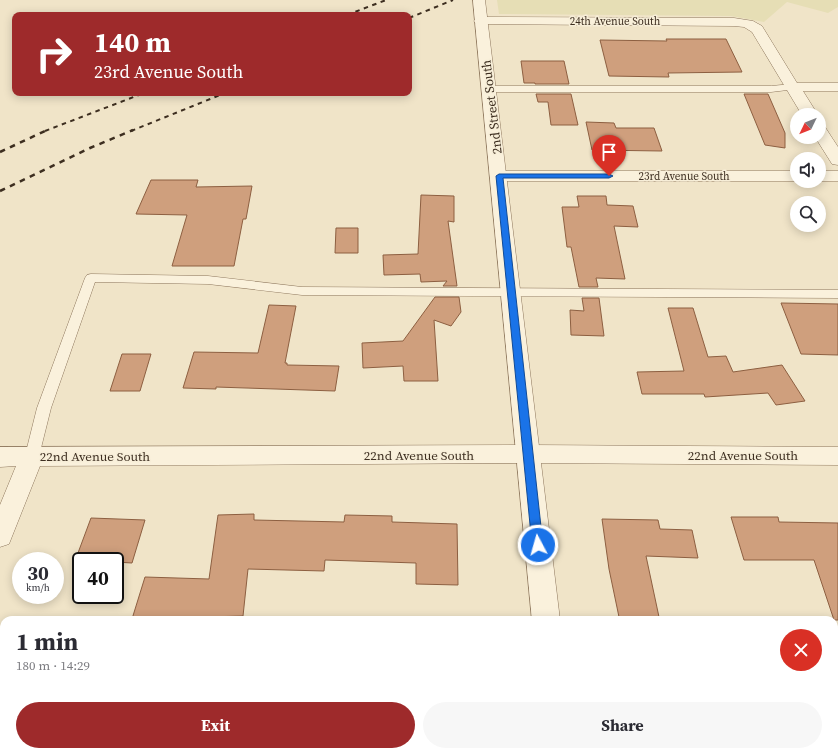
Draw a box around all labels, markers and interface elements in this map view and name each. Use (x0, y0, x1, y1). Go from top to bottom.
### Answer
street label: 24th Avenue South (570, 14, 661, 29)
text: 140 m (94, 23, 171, 61)
icon: right (28, 28, 80, 80)
text: 23rd Avenue South (94, 59, 243, 84)
street label: 2nd Street South (477, 59, 506, 155)
north arrow (790, 108, 826, 144)
map controls (790, 108, 826, 232)
pin (592, 135, 626, 176)
icon: arrive (598, 141, 620, 163)
button: sound (790, 152, 826, 188)
street label: 23rd Avenue South (638, 169, 730, 184)
button: search (790, 196, 826, 232)
street label: 22nd Avenue South (364, 447, 474, 464)
street label: 22nd Avenue South (688, 447, 798, 464)
street label: 22nd Avenue South (40, 448, 150, 465)
position arrow (517, 524, 559, 566)
speed limit sign: 40 (72, 552, 124, 604)
text: 30 (27, 559, 49, 587)
text: km/h (26, 581, 50, 594)
text: 1 min (16, 625, 78, 658)
button: close (780, 629, 822, 671)
text: 180 m · 14:29 (16, 657, 90, 674)
button: Exit (16, 702, 415, 748)
button: Share (423, 702, 822, 748)

